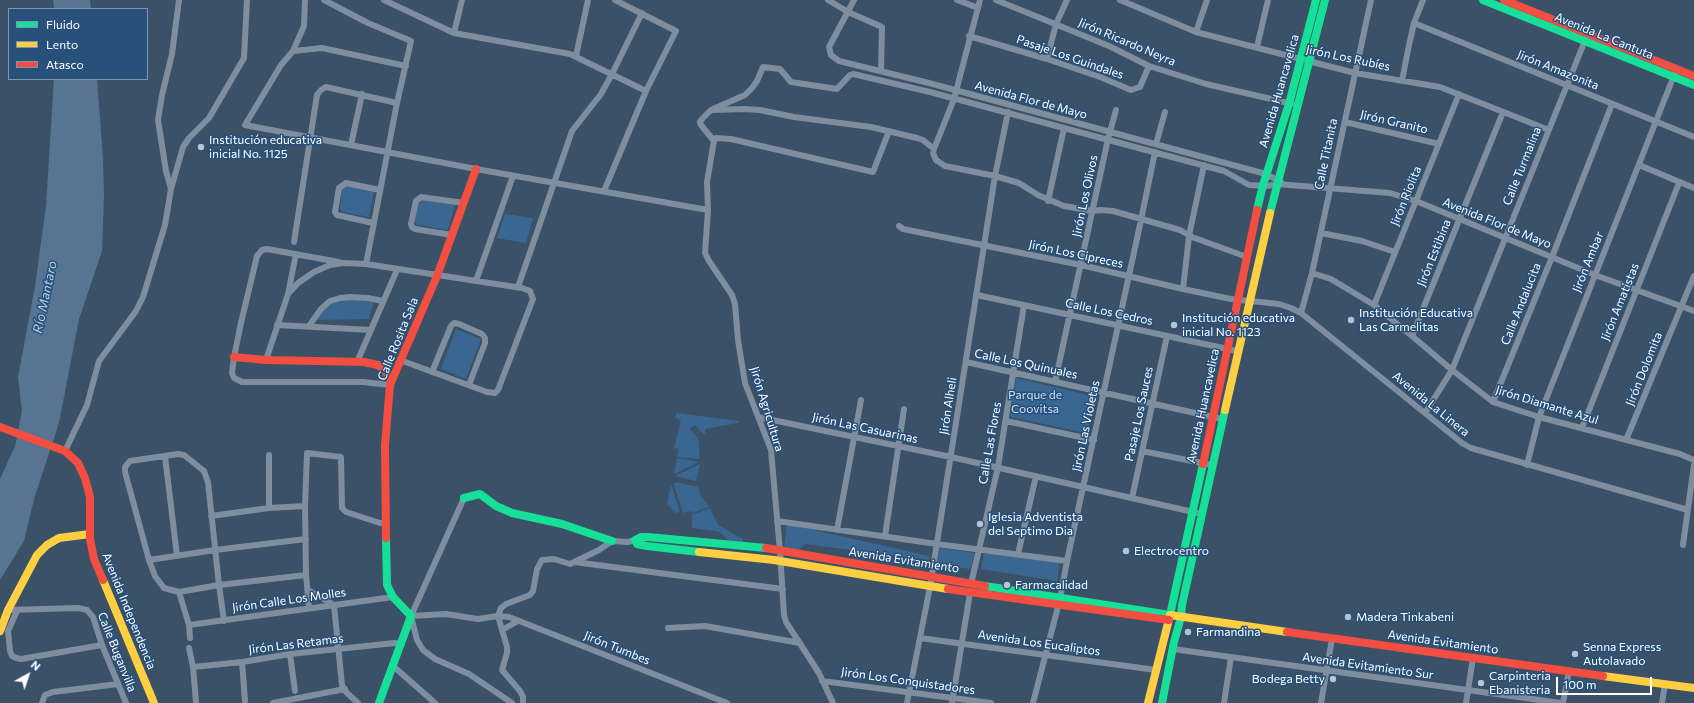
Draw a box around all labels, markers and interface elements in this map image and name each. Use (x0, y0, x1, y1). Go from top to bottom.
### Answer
legend (8, 8, 148, 80)
street label: Avenida La Cantuta (1553, 10, 1655, 62)
street label: Jirón Ricardo Neyra (1076, 15, 1178, 69)
text: Fluido (46, 17, 80, 31)
street label: Pasaje Los Guindales (1015, 32, 1125, 82)
street label: Avenida Huancavelica (1256, 33, 1302, 149)
text: Lento (46, 37, 78, 51)
street label: Jirón Los Rubíes (1305, 42, 1391, 74)
street label: Jirón Amazonita (1515, 47, 1601, 93)
text: Atasco (46, 57, 84, 71)
street label: Avenida Flor de Mayo (973, 78, 1089, 122)
street label: Jirón Granito (1359, 107, 1429, 137)
street label: Calle Titanita (1311, 117, 1341, 191)
street label: Calle Turmalina (1500, 125, 1544, 207)
place label: Institución educativa inicial No. 1125 (209, 133, 322, 161)
marker: Institución educativa inicial No. 1125 (196, 142, 206, 152)
street label: Jirón Los Olivos (1069, 154, 1101, 238)
street label: Jirón Riolita (1388, 164, 1424, 228)
street label: Avenida Flor de Mayo (1441, 195, 1553, 251)
street label: Jirón Estibina (1414, 217, 1454, 289)
street label: Jirón Ambar (1569, 229, 1607, 295)
street label: Jirón Los Cipreces (1027, 237, 1125, 271)
water label: Río Mantaro (30, 259, 60, 335)
street label: Calle Andalucita (1498, 261, 1544, 347)
street label: Jirón Amatistas (1598, 261, 1642, 343)
street label: Calle Rosita Sala (375, 295, 421, 383)
street label: Calle Los Cedros (1064, 296, 1154, 328)
place label: Institución Educativa Las Carmelitas (1359, 306, 1473, 334)
place label: Institución educativa inicial No. 1123 (1182, 311, 1295, 339)
marker: Institución Educativa Las Carmelitas (1346, 315, 1356, 325)
marker: Institución educativa inicial No. 1123 (1169, 320, 1179, 330)
street label: Jirón Dolomita (1623, 330, 1665, 408)
street label: Calle Los Quinuales (973, 346, 1079, 382)
street label: Avenida Huancavelica (1184, 347, 1222, 465)
street label: Jirón Agricultura (747, 365, 787, 453)
street label: Pasaje Los Sauces (1122, 365, 1156, 463)
street label: Avenida La Linera (1390, 368, 1472, 440)
street label: Jirón Alheli (936, 376, 960, 436)
street label: Jirón Las Violetas (1069, 379, 1103, 473)
street label: Jirón Diamante Azul (1494, 383, 1600, 427)
park label: Parque de Coovitsa (1008, 388, 1062, 416)
street label: Calle Las Flores (976, 401, 1004, 485)
street label: Jirón Las Casuarinas (811, 410, 919, 446)
place label: Iglesia Adventista del Septimo Dia (988, 510, 1083, 538)
marker: Iglesia Adventista del Septimo Dia (975, 519, 985, 529)
street label: Avenida Evitamiento (848, 544, 960, 576)
place label: Electrocentro (1134, 544, 1209, 558)
marker: Electrocentro (1121, 546, 1131, 556)
street label: Avenida Independencia (99, 550, 159, 672)
place label: Farmacalidad (1015, 578, 1088, 592)
marker: Farmacalidad (1002, 580, 1012, 590)
street label: Jirón Calle Los Molles (231, 585, 347, 615)
street label: Calle Buganvilla (94, 610, 140, 694)
place label: Madera Tinkabeni (1356, 610, 1454, 624)
marker: Madera Tinkabeni (1343, 612, 1353, 622)
place label: Farmandina (1196, 625, 1260, 639)
street label: Avenida Los Eucaliptos (977, 627, 1101, 659)
marker: Farmandina (1183, 627, 1193, 637)
street label: Avenida Evitamiento (1387, 627, 1499, 657)
street label: Jirón Tumbes (582, 628, 652, 668)
street label: Jirón Las Retamas (248, 631, 344, 657)
place label: Senna Express Autolavado (1583, 640, 1661, 668)
marker: Senna Express Autolavado (1570, 649, 1580, 659)
street label: Avenida Evitamiento Sur (1301, 650, 1435, 682)
north arrow (8, 655, 48, 695)
text: N (29, 658, 43, 673)
street label: Jirón Los Conquistadores (840, 664, 976, 698)
place label: Carpinteria Ebanisteria (1489, 669, 1551, 697)
scale bar (1558, 669, 1654, 695)
place label: Bodega Betty (1252, 672, 1325, 686)
marker: Bodega Betty (1328, 674, 1338, 684)
text: 100 m (1563, 677, 1597, 691)
marker: Carpinteria Ebanisteria (1476, 678, 1486, 688)

